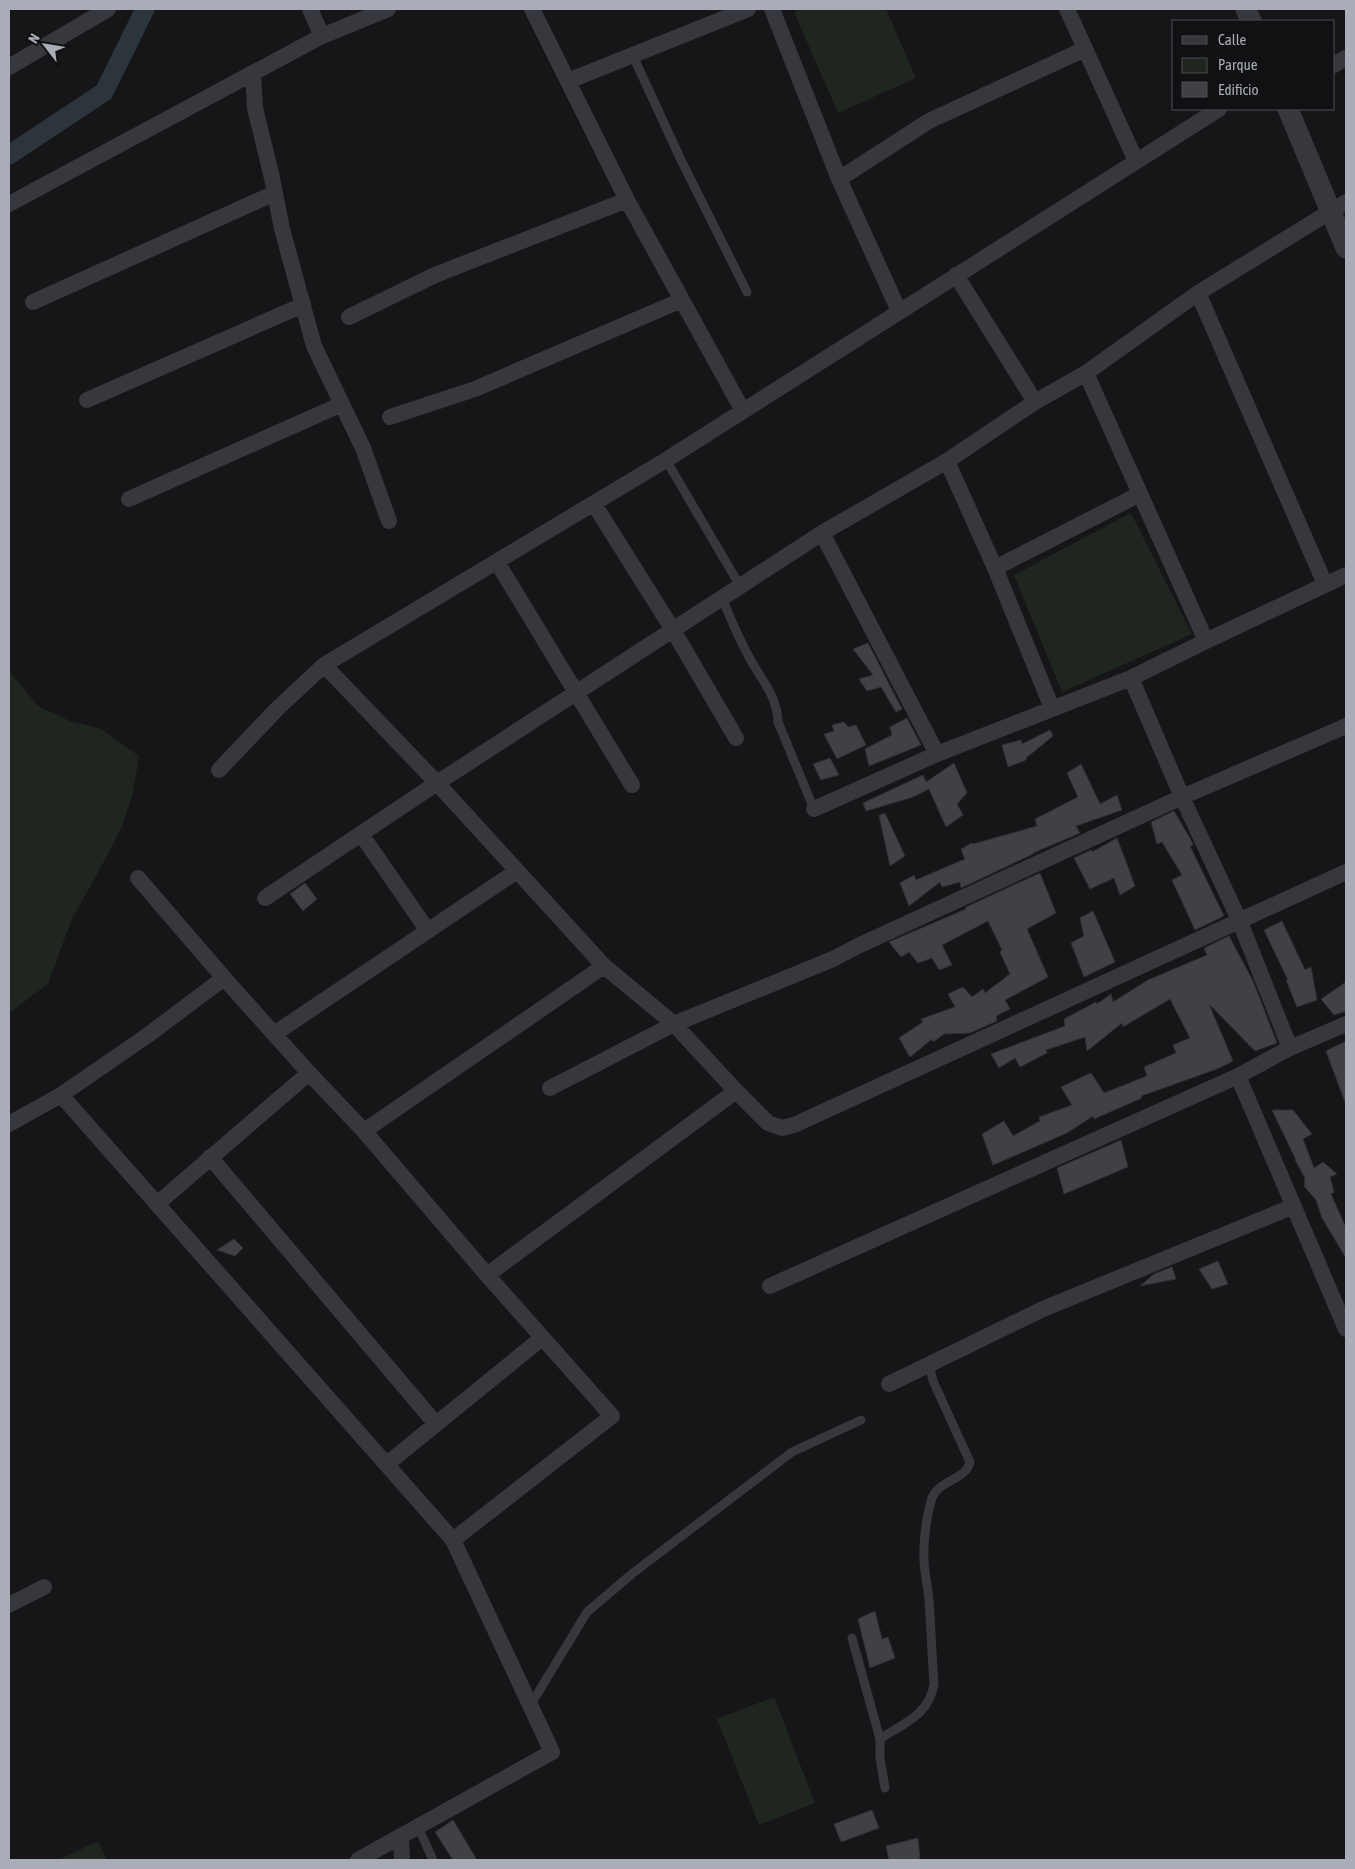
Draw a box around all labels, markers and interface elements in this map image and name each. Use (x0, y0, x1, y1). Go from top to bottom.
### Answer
north arrow (20, 20, 70, 70)
legend (1172, 20, 1335, 110)
text: N (25, 31, 43, 46)
text: Calle (1218, 31, 1247, 48)
text: Parque (1218, 56, 1258, 73)
text: Edificio (1218, 81, 1259, 98)

